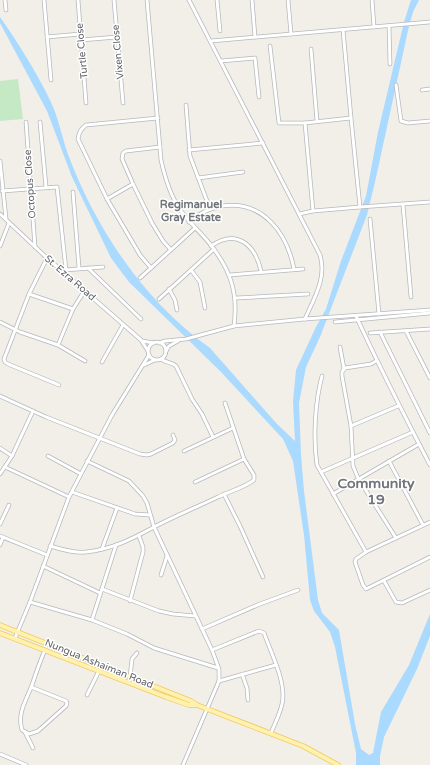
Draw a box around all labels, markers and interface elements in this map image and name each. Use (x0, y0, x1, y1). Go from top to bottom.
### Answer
street label: Turtle Close (74, 22, 90, 79)
street label: Vixen Close (110, 24, 126, 80)
street label: Octopus Close (22, 149, 38, 219)
district label: Regimanuel Gray Estate (160, 198, 222, 225)
street label: St. Ezra Road (42, 253, 98, 303)
district label: Community 19 (338, 475, 415, 508)
street label: Nungua Ashaiman Road (43, 637, 155, 691)

